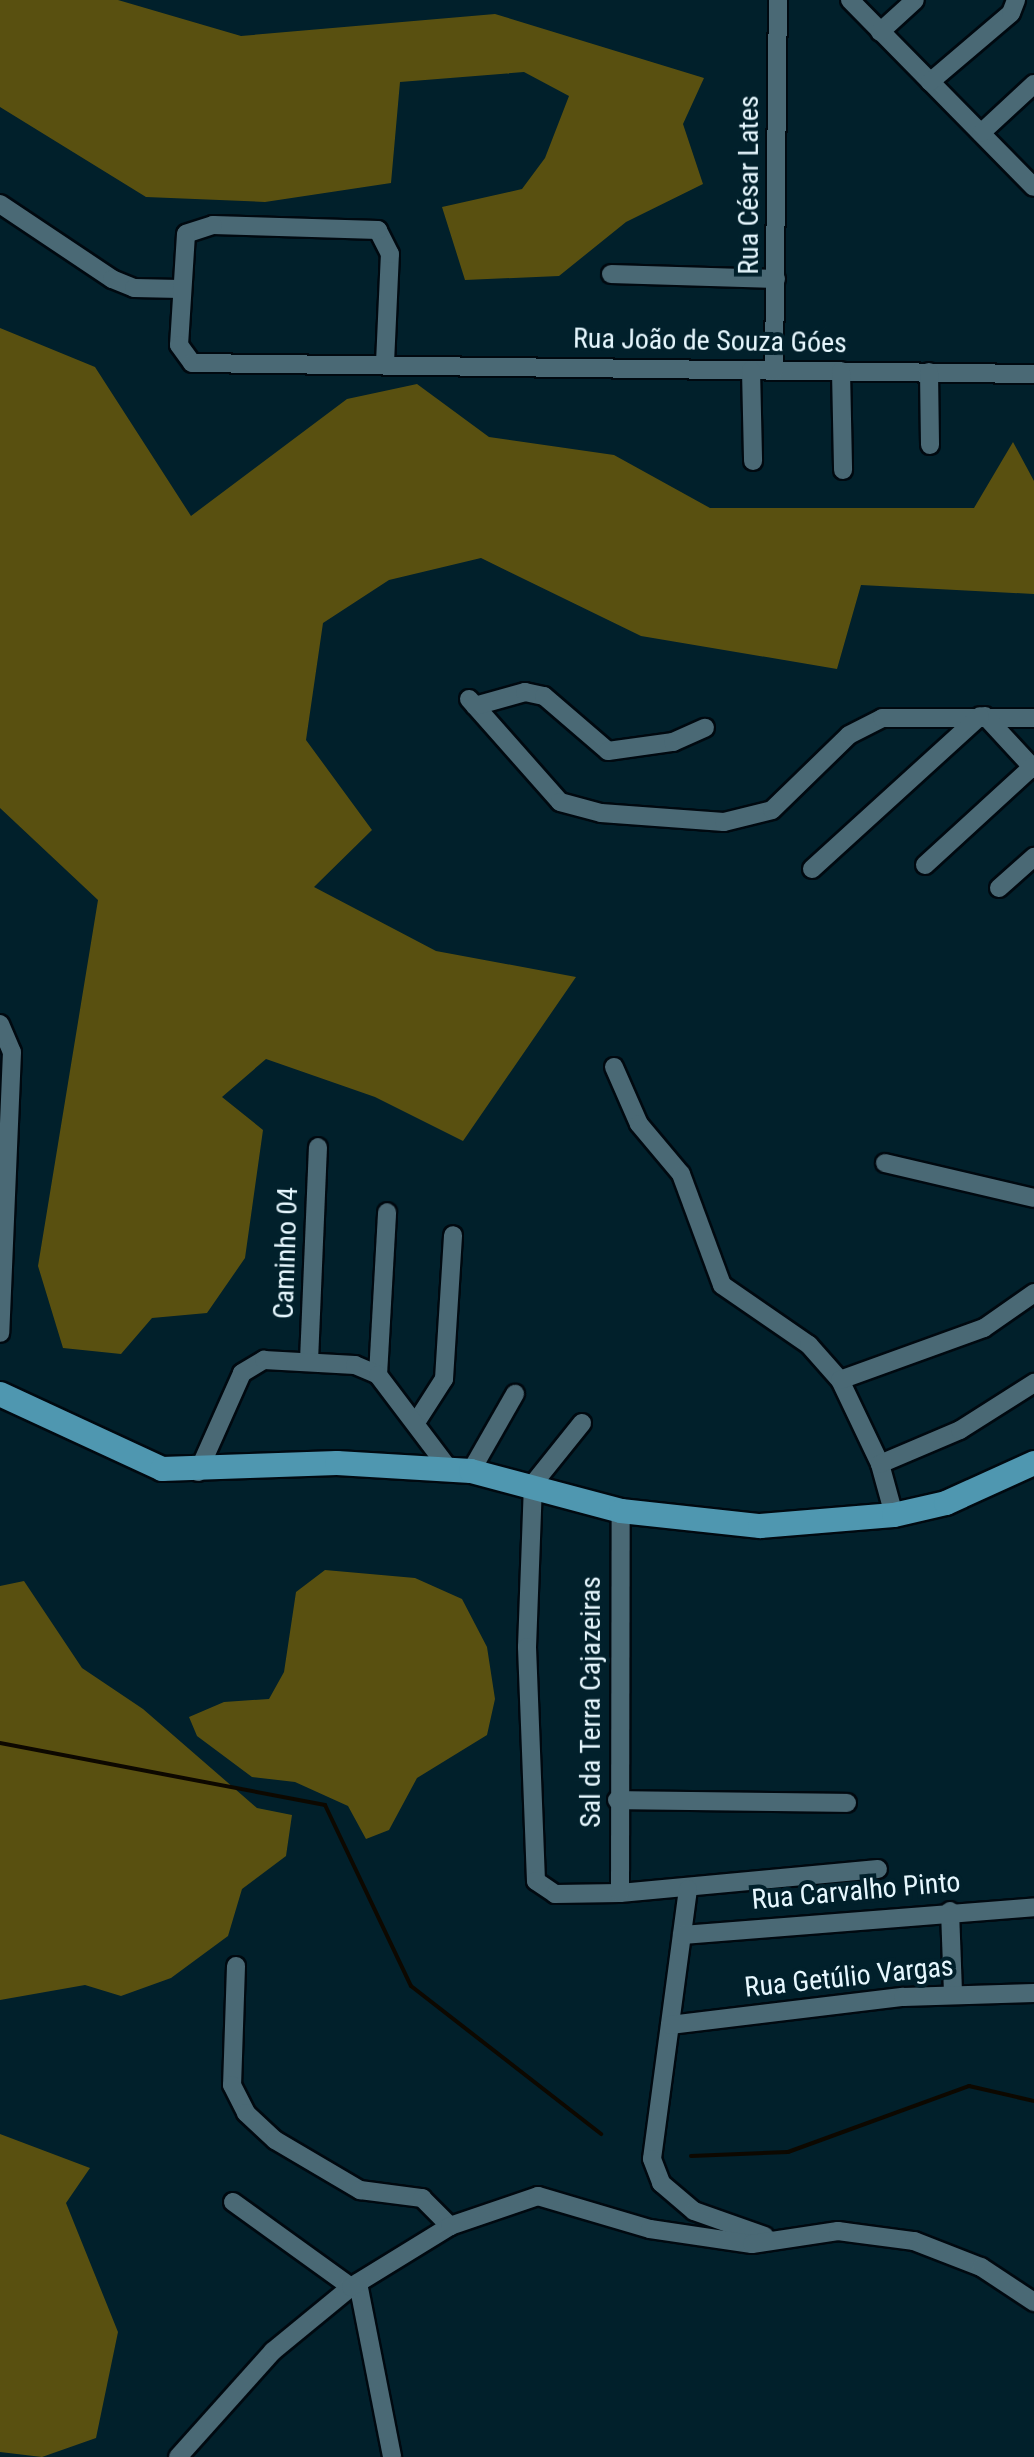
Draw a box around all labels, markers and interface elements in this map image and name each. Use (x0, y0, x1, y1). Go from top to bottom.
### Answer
street label: Rua César Lates (732, 95, 766, 275)
street label: Rua João de Souza Góes (573, 322, 847, 360)
street label: Caminho 04 (267, 1186, 305, 1320)
street label: Sal da Terra Cajazeiras (574, 1576, 608, 1828)
street label: Rua Carvalho Pinto (750, 1865, 962, 1917)
street label: Rua Getúlio Vargas (743, 1949, 955, 2005)

